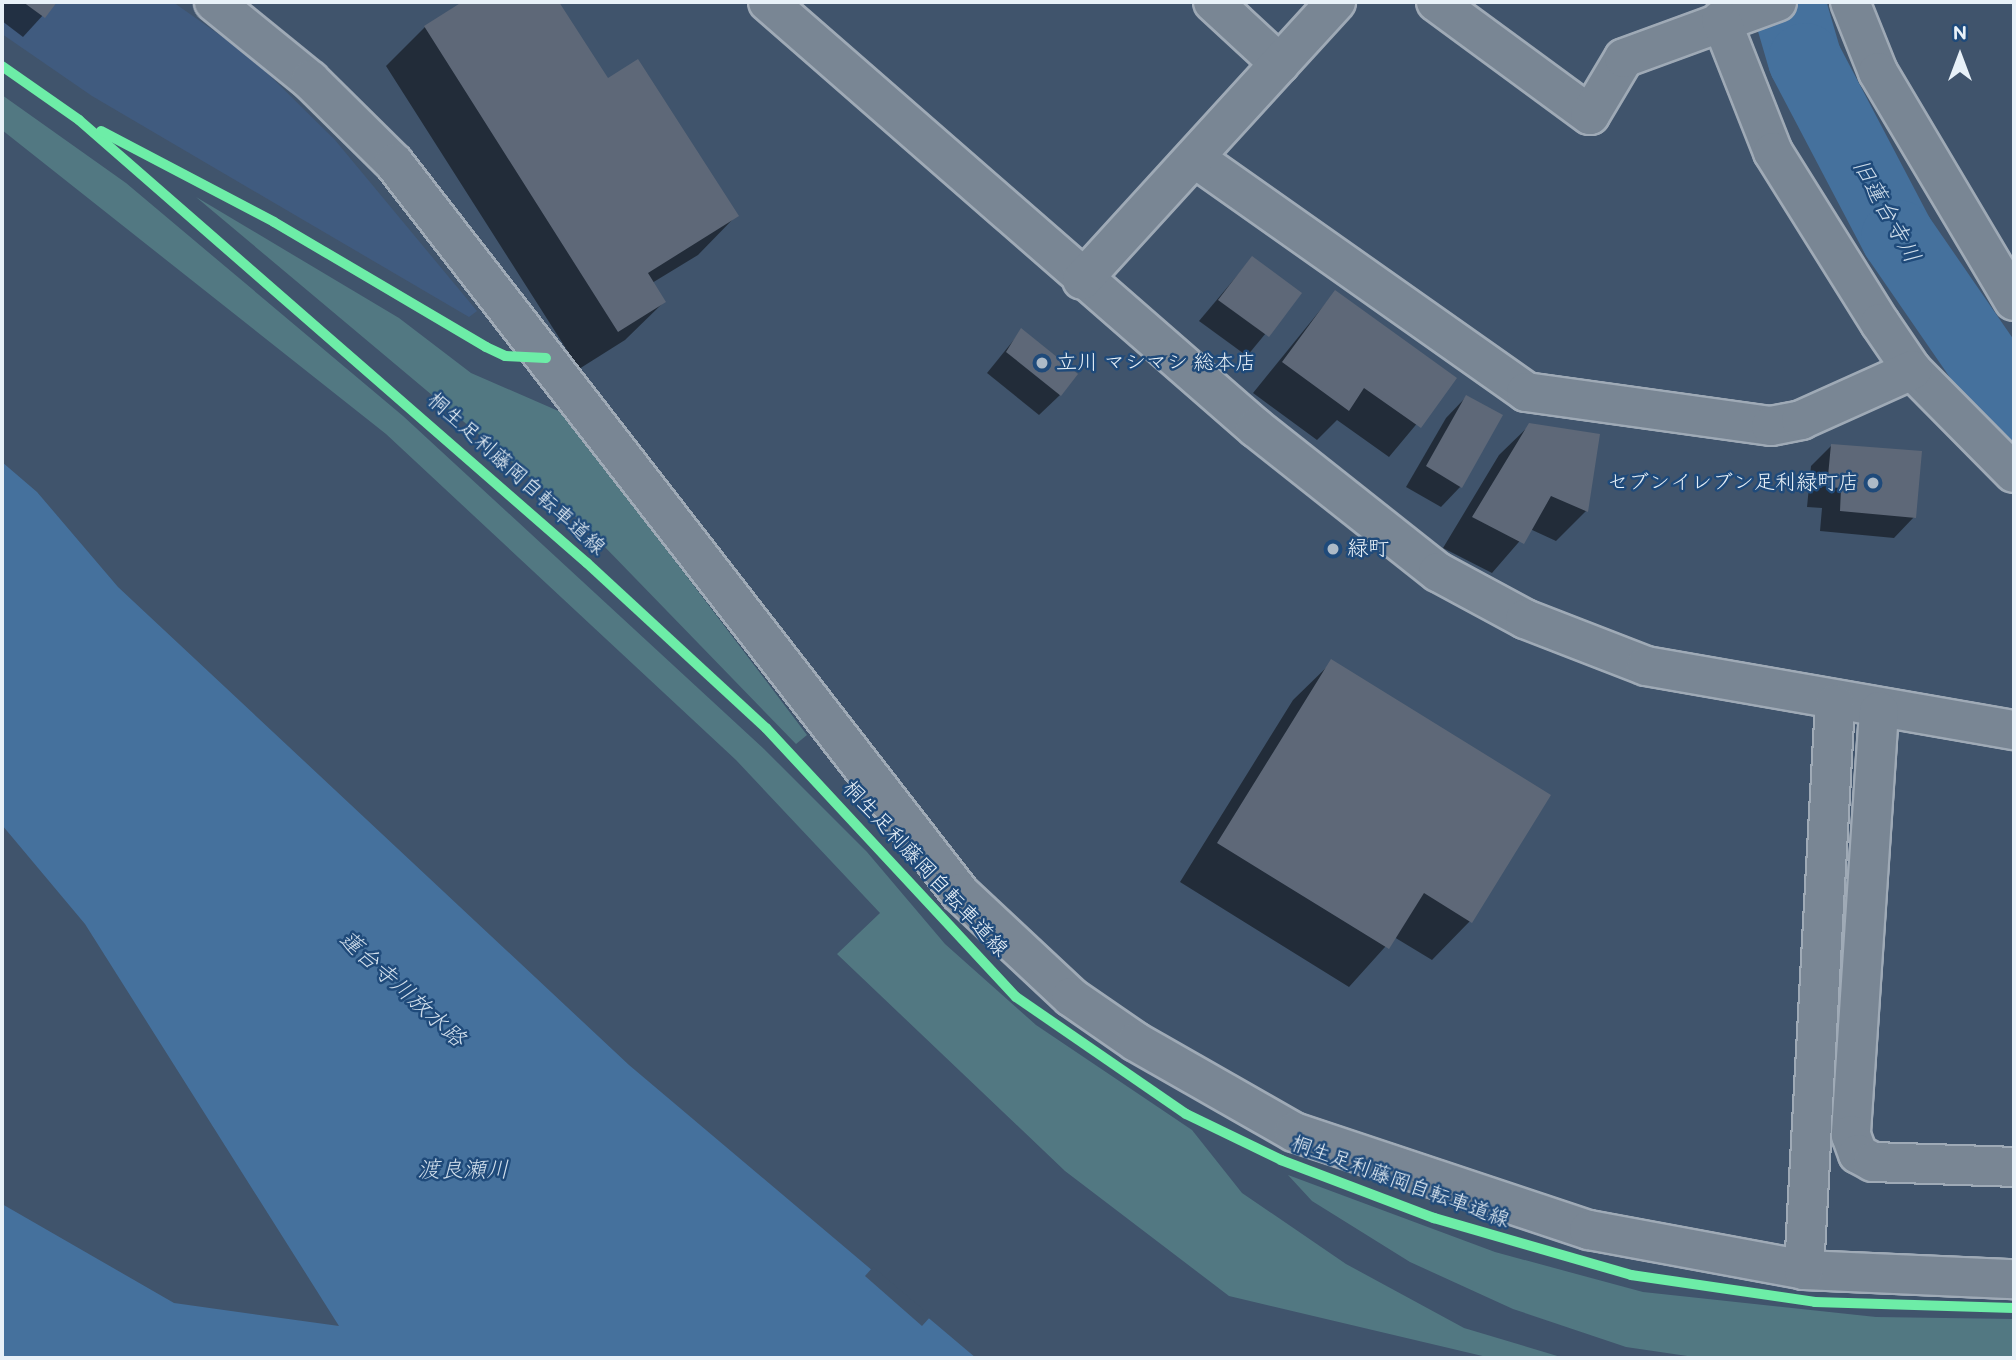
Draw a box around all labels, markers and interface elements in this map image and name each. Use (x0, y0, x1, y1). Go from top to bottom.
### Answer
north arrow (1925, 21, 1995, 91)
text: N (1953, 23, 1967, 46)
water label: 旧蓮台寺川 (1846, 154, 1926, 268)
place label: 立川 マシマシ 総本店 (1056, 350, 1256, 376)
marker: 立川 マシマシ 総本店 (1034, 355, 1050, 371)
street label: 桐生足利藤岡自転車道線 (422, 387, 610, 561)
place label: セブンイレブン足利緑町店 (1607, 470, 1859, 496)
marker: セブンイレブン足利緑町店 (1865, 475, 1881, 491)
place label: 緑町 (1347, 536, 1389, 562)
marker: 緑町 (1325, 541, 1341, 557)
street label: 桐生足利藤岡自転車道線 (837, 776, 1013, 962)
water label: 蓮台寺川放水路 (333, 925, 471, 1053)
street label: 桐生足利藤岡自転車道線 (1287, 1131, 1513, 1233)
water label: 渡良瀬川 (417, 1156, 509, 1184)

